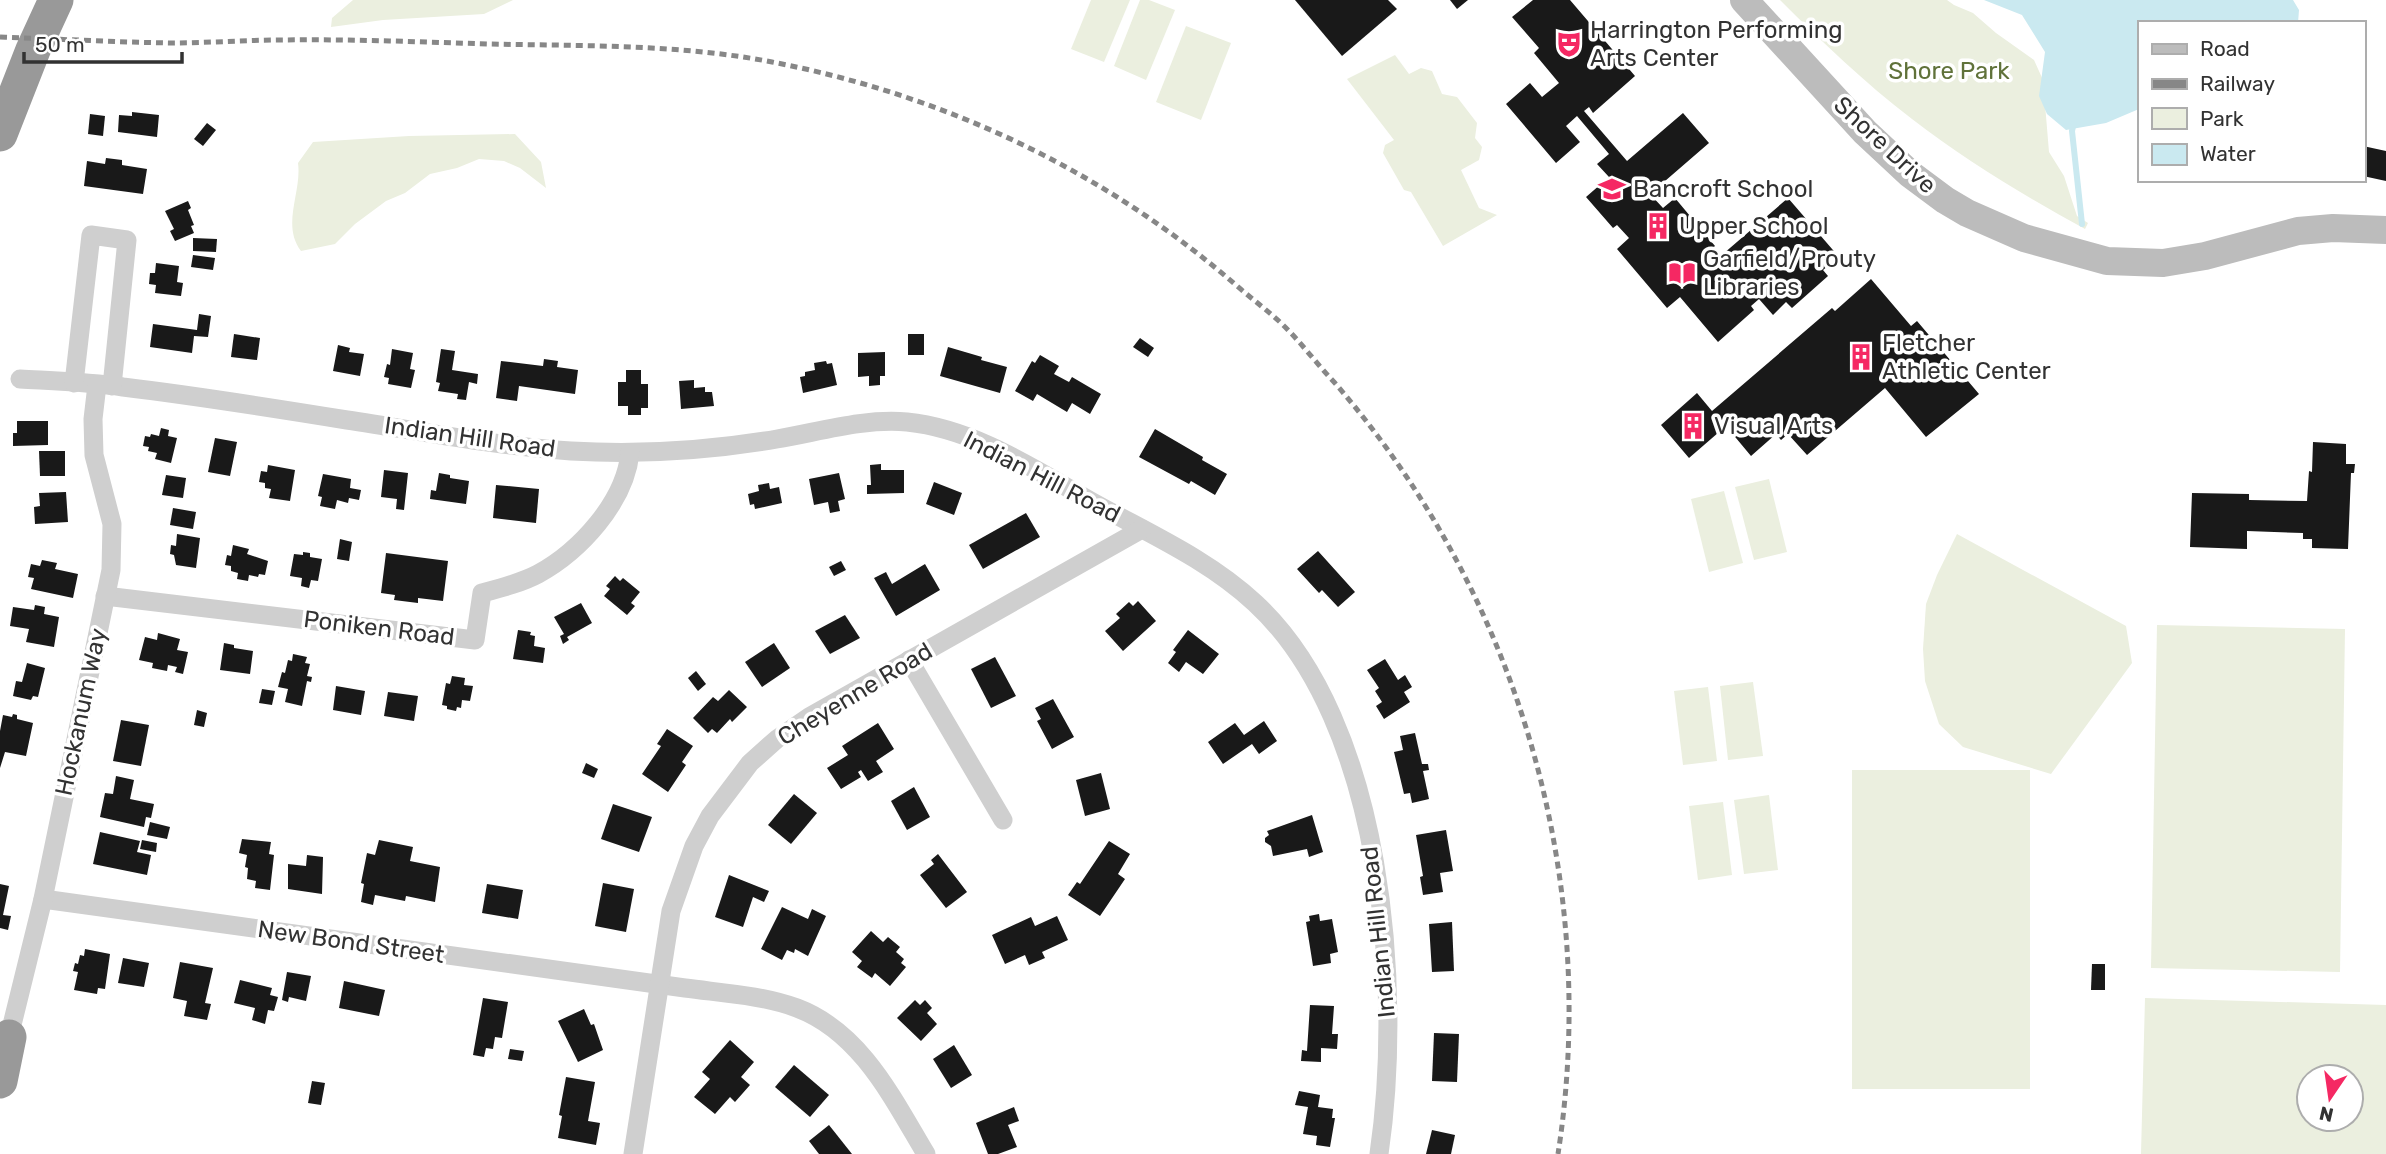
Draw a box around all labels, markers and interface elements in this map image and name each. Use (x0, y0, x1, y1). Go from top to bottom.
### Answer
place label: Harrington Performing Arts Center (1590, 16, 1843, 72)
scale bar (24, 21, 182, 65)
legend (2138, 21, 2365, 182)
theatre icon: Harrington Performing Arts Center (1554, 29, 1584, 59)
text: 50 m (35, 32, 85, 57)
text: Road (2200, 36, 2250, 61)
park label: Shore Park (1888, 57, 2010, 85)
text: Railway (2200, 71, 2275, 96)
street label: Shore Drive (1828, 91, 1942, 199)
text: Park (2200, 106, 2244, 131)
text: Water (2200, 141, 2256, 166)
school or university icon: Bancroft School (1597, 174, 1627, 204)
place label: Bancroft School (1633, 175, 1813, 203)
building icon: Upper School (1643, 211, 1673, 241)
place label: Upper School (1679, 212, 1829, 240)
place label: Garfield/Prouty Libraries (1703, 245, 1876, 301)
library icon: Garfield/Prouty Libraries (1667, 258, 1697, 288)
place label: Fletcher Athletic Center (1882, 329, 2051, 385)
building icon: Fletcher Athletic Center (1846, 342, 1876, 372)
street label: Indian Hill Road (383, 411, 557, 463)
building icon: Visual Arts (1678, 411, 1708, 441)
place label: Visual Arts (1714, 412, 1833, 440)
street label: Indian Hill Road (959, 425, 1125, 529)
street label: Poniken Road (302, 605, 456, 651)
street label: Hockanum Way (50, 626, 112, 798)
street label: Cheyenne Road (773, 637, 937, 751)
street label: Indian Hill Road (1355, 845, 1401, 1019)
street label: New Bond Street (256, 915, 446, 969)
north arrow (2295, 1063, 2365, 1133)
text: N (2317, 1101, 2336, 1127)

